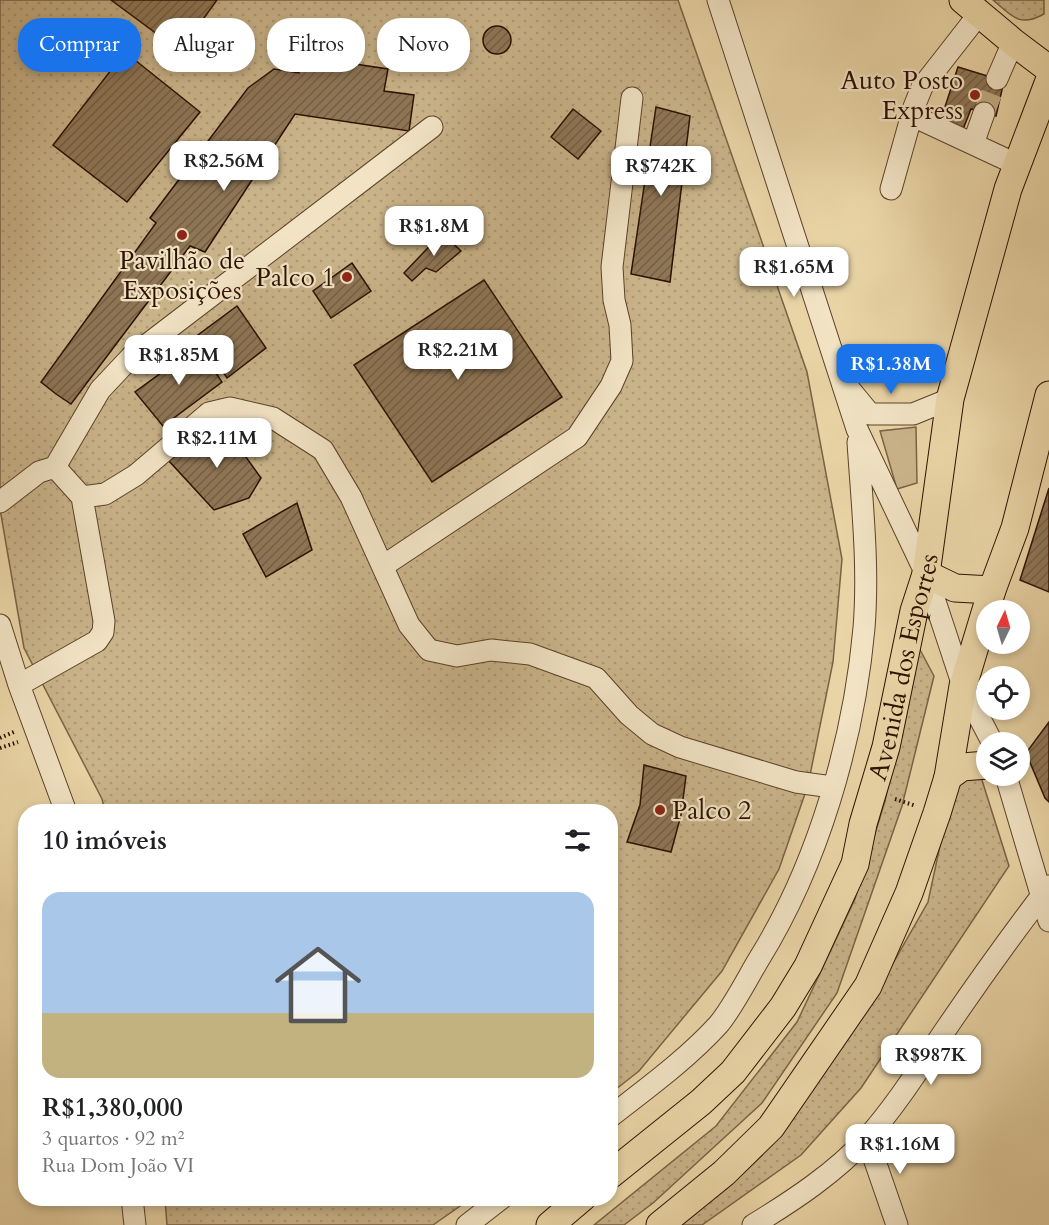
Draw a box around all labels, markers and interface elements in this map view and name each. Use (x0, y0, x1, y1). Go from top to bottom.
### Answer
chip: Comprar (18, 18, 141, 72)
chip: Alugar (153, 18, 255, 72)
chip: Filtros (267, 18, 365, 72)
chip: Novo (377, 18, 470, 72)
place label: Auto Posto Express (841, 63, 963, 128)
marker: Auto Posto Express (968, 88, 982, 102)
pin: R$2.56M (169, 141, 279, 192)
pin: R$742K (612, 146, 710, 197)
text: R$2.56M (184, 147, 264, 174)
text: R$742K (625, 152, 697, 179)
pin: R$1.8M (385, 206, 483, 257)
text: R$1.8M (399, 212, 469, 239)
marker: Pavilhão de Exposições (175, 228, 189, 242)
place label: Pavilhão de Exposições (119, 243, 245, 308)
pin: R$1.65M (739, 247, 849, 298)
text: R$1.65M (754, 253, 834, 280)
place label: Palco 1 (256, 260, 335, 295)
marker: Palco 1 (340, 270, 354, 284)
pin: R$2.21M (403, 330, 513, 381)
pin: R$1.85M (124, 335, 234, 386)
text: R$2.21M (418, 336, 498, 363)
text: R$1.85M (139, 341, 219, 368)
pin: R$1.38M (836, 344, 946, 395)
text: R$1.38M (851, 350, 931, 377)
pin: R$2.11M (162, 418, 272, 469)
text: R$2.11M (177, 424, 257, 451)
street label: Avenida dos Esportes (860, 552, 947, 785)
north arrow (976, 600, 1030, 654)
map controls (976, 600, 1030, 786)
button: locate (976, 666, 1030, 720)
button: layers (976, 732, 1030, 786)
place label: Palco 2 (672, 793, 751, 828)
marker: Palco 2 (653, 803, 667, 817)
text: 10 imóveis (42, 823, 167, 858)
icon: filters (561, 824, 594, 857)
icon: home (264, 931, 372, 1039)
pin: R$987K (882, 1035, 980, 1086)
text: R$987K (895, 1041, 967, 1068)
text: R$1,380,000 (42, 1090, 183, 1125)
pin: R$1.16M (845, 1124, 955, 1175)
text: 3 quartos · 92 m² (42, 1125, 184, 1152)
text: R$1.16M (860, 1130, 940, 1157)
text: Rua Dom João VI (42, 1152, 194, 1179)

